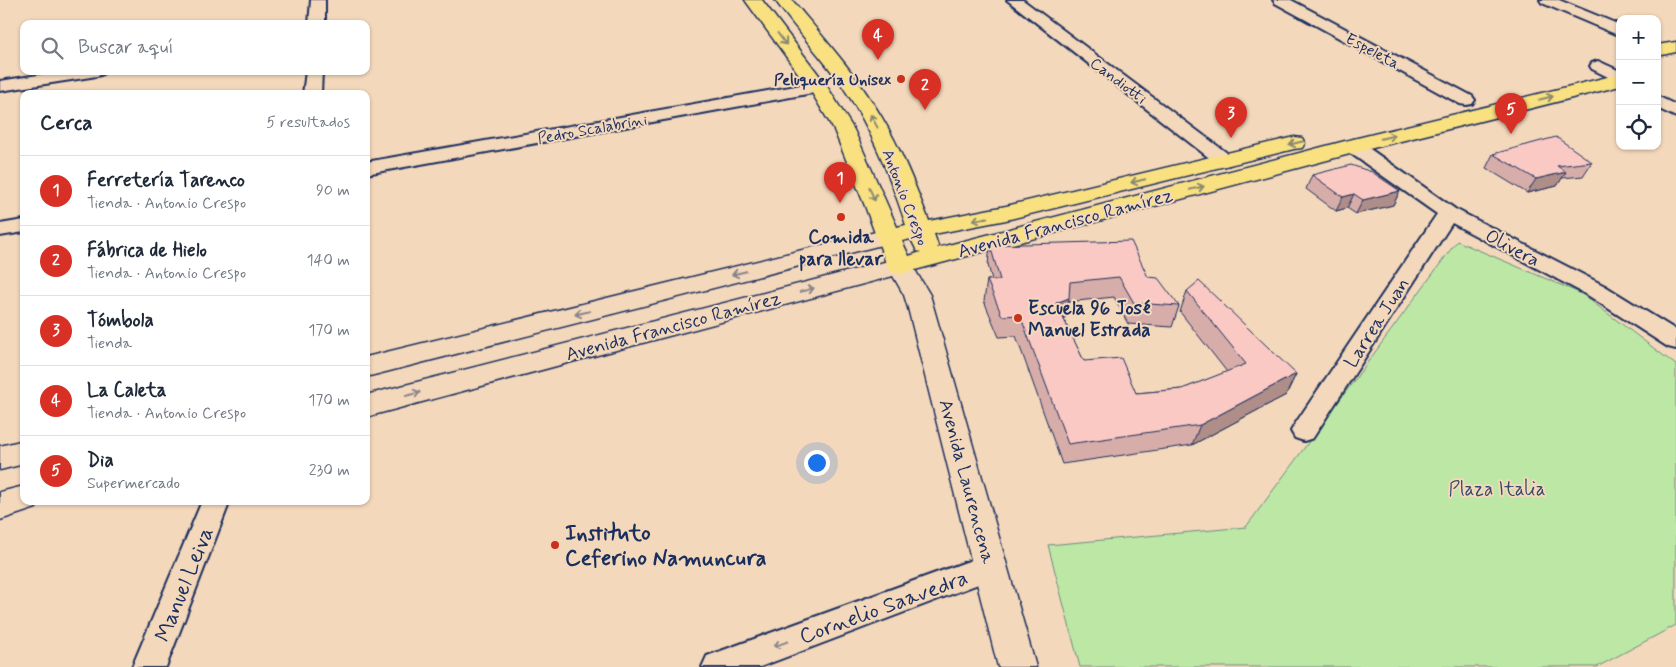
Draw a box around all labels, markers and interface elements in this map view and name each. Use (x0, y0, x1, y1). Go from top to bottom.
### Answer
map controls (1616, 15, 1661, 150)
button: + (1616, 15, 1661, 60)
pin: 4 (862, 19, 894, 60)
search box (20, 20, 370, 75)
street label: Espeleta (1342, 28, 1403, 74)
one-way arrow (777, 32, 787, 46)
icon: search (38, 34, 66, 62)
text: Buscar aquí (78, 35, 173, 60)
street label: Candiotti (1086, 53, 1151, 110)
button: − (1616, 60, 1661, 105)
pin: 2 (909, 69, 941, 110)
place label: Peluquería Unisex (774, 70, 891, 91)
marker: Peluquería Unisex (895, 73, 907, 85)
pin: 5 (1495, 93, 1527, 134)
one-way arrow (1537, 93, 1553, 102)
pin: 3 (1215, 97, 1247, 138)
button: locate (1616, 105, 1661, 150)
text: Cerca (40, 109, 93, 137)
street label: Pedro Scalabrini (536, 109, 649, 149)
text: 5 resultados (266, 112, 350, 133)
one-way arrow (869, 114, 878, 129)
one-way arrow (1380, 132, 1396, 142)
one-way arrow (1288, 139, 1304, 148)
street label: Antonio Crespo (877, 146, 933, 249)
pin: 1 (824, 162, 856, 203)
text: Ferretería Tarenco (87, 168, 245, 193)
one-way arrow (1131, 177, 1147, 186)
text: 1 (52, 180, 60, 201)
text: 90 m (316, 180, 350, 201)
street label: Avenida Francisco Ramírez (955, 183, 1176, 264)
one-way arrow (1189, 183, 1205, 192)
one-way arrow (867, 186, 877, 201)
text: Tienda · Antonio Crespo (87, 193, 246, 214)
marker: Comida para llevar (835, 211, 847, 223)
one-way arrow (972, 215, 988, 224)
street label: Olivera (1481, 224, 1544, 273)
place label: Comida para llevar (799, 225, 884, 272)
text: Fábrica de Hielo (87, 238, 207, 263)
text: 2 (52, 250, 60, 271)
text: 140 m (306, 250, 350, 271)
text: Tienda · Antonio Crespo (87, 263, 246, 284)
one-way arrow (732, 269, 748, 279)
street label: Larrea Juan (1339, 273, 1416, 373)
one-way arrow (799, 285, 815, 294)
street label: Avenida Francisco Ramírez (563, 286, 784, 367)
place label: Escuela 96 José Manuel Estrada (1028, 296, 1151, 343)
text: Tómbola (87, 308, 154, 333)
one-way arrow (574, 309, 590, 318)
marker: Escuela 96 José Manuel Estrada (1012, 312, 1024, 324)
text: 3 (52, 320, 60, 341)
text: 170 m (308, 320, 350, 341)
text: Tienda (87, 333, 132, 354)
text: La Caleta (87, 378, 167, 403)
one-way arrow (405, 389, 421, 398)
text: 4 (51, 390, 61, 411)
text: 170 m (308, 390, 350, 411)
street label: Avenida Laurencena (933, 396, 1001, 567)
text: Tienda · Antonio Crespo (87, 403, 246, 424)
text: Dia (87, 448, 114, 473)
your location (804, 450, 830, 476)
text: 5 (51, 460, 61, 481)
text: 230 m (309, 460, 350, 481)
text: Supermercado (87, 473, 180, 494)
park label: Plaza Italia (1449, 477, 1545, 502)
place label: Instituto Ceferino Namuncura (565, 520, 767, 573)
street label: Manuel Leiva (149, 523, 221, 646)
marker: Instituto Ceferino Namuncura (549, 539, 561, 551)
street label: Cornelio Saavedra (796, 564, 972, 651)
one-way arrow (774, 640, 789, 649)

